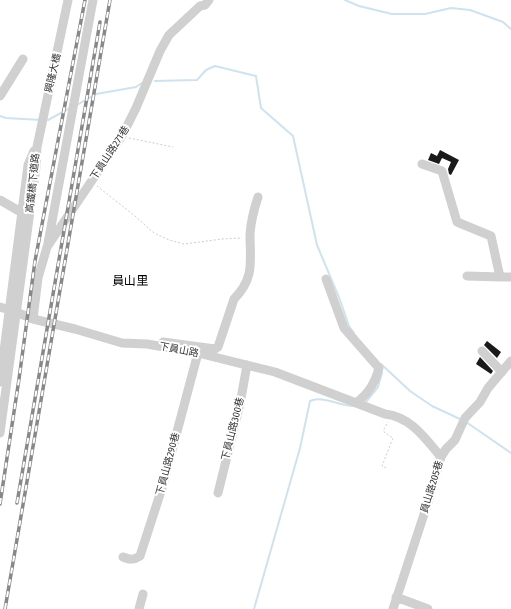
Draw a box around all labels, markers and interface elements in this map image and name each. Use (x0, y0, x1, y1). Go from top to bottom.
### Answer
street label: 興隆大橋 (43, 52, 63, 94)
street label: 下員山路271巷 (88, 124, 132, 182)
street label: 高鐵橋下道路 (24, 153, 42, 213)
district label: 員山里 (112, 274, 148, 288)
street label: 下員山路 (158, 340, 200, 360)
street label: 下員山路300巷 (219, 396, 247, 462)
street label: 下員山路290巷 (154, 431, 182, 497)
street label: 員山路205巷 (418, 459, 446, 515)

